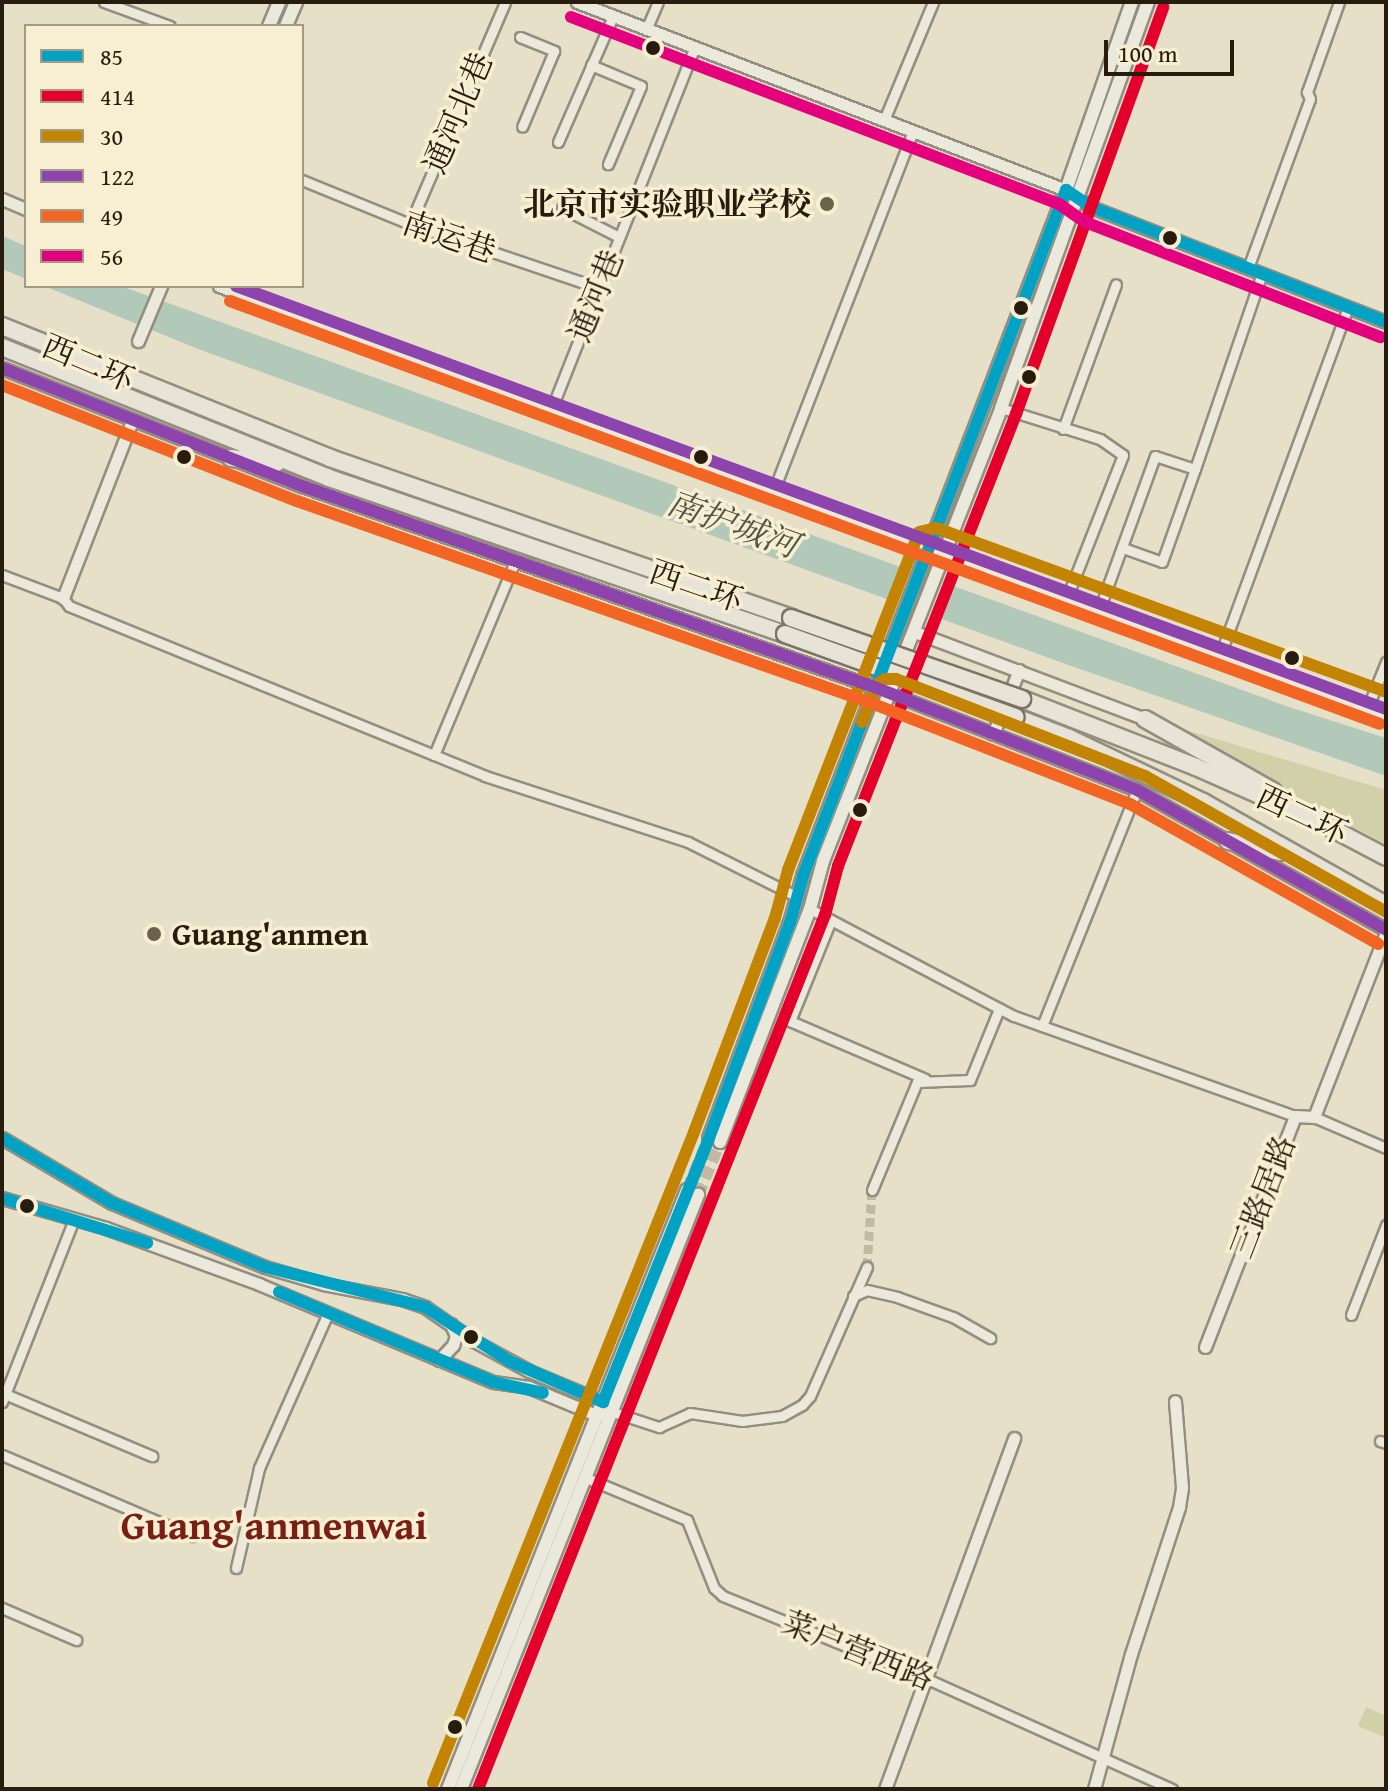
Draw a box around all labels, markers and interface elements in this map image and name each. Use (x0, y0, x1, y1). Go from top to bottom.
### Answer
legend (24, 24, 304, 288)
scale bar (1108, 24, 1238, 74)
text: 100 m (1118, 36, 1178, 71)
text: 85 (100, 39, 123, 74)
unlabelled marker (645, 40, 661, 56)
street label: 通河北巷 (415, 47, 501, 179)
text: 414 (100, 79, 135, 114)
text: 30 (100, 119, 123, 154)
text: 122 (100, 159, 135, 194)
place label: 北京市实验职业学校 (523, 185, 811, 223)
marker: 北京市实验职业学校 (818, 195, 836, 213)
text: 49 (100, 199, 123, 234)
street label: 南运巷 (397, 203, 501, 271)
unlabelled marker (1162, 230, 1178, 246)
text: 56 (100, 239, 123, 274)
street label: 通河巷 (560, 244, 632, 348)
unlabelled marker (1013, 300, 1029, 316)
street label: 西二环 (36, 327, 140, 399)
unlabelled marker (1021, 369, 1037, 385)
unlabelled marker (176, 449, 192, 465)
unlabelled marker (693, 449, 709, 465)
water label: 南护城河 (662, 481, 804, 565)
street label: 西二环 (644, 552, 748, 620)
unlabelled marker (1284, 650, 1300, 666)
street label: 西二环 (1250, 777, 1354, 853)
unlabelled marker (852, 802, 868, 818)
place label: Guang'anmen (172, 915, 368, 953)
marker: Guang'anmen (143, 923, 165, 945)
street label: 三路居路 (1222, 1130, 1304, 1264)
unlabelled marker (19, 1198, 35, 1214)
unlabelled marker (463, 1329, 479, 1345)
district label: Guang'anmenwai (121, 1501, 427, 1549)
street label: 菜户营西路 (777, 1603, 939, 1699)
unlabelled marker (447, 1719, 463, 1735)

